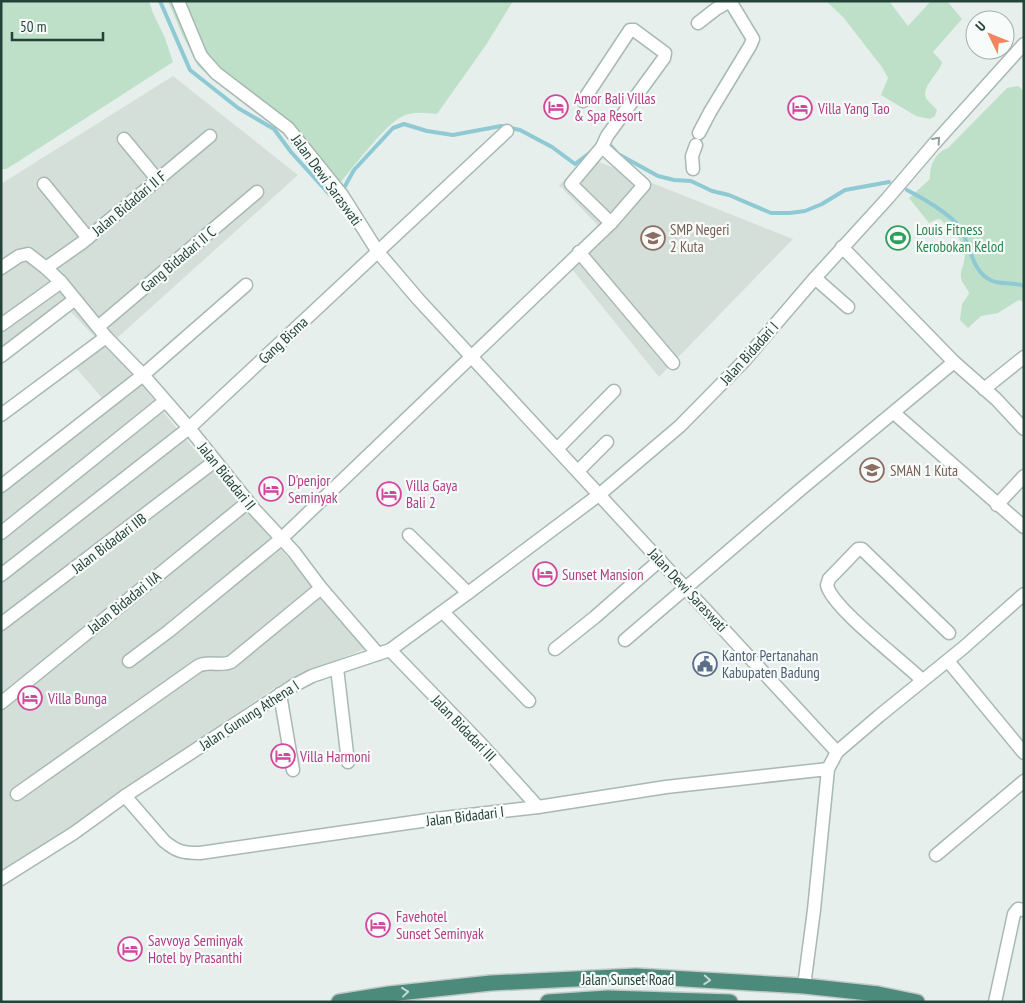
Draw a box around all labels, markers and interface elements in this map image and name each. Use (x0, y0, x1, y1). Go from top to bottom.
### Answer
scale bar (12, 10, 104, 42)
north arrow (965, 10, 1015, 60)
text: 50 m (20, 17, 46, 36)
text: U (971, 17, 990, 35)
place label: Amor Bali Villas & Spa Resort (574, 89, 656, 125)
hotel icon: Amor Bali Villas & Spa Resort (543, 94, 569, 120)
hotel icon: Villa Yang Tao (787, 95, 813, 121)
place label: Villa Yang Tao (817, 99, 890, 118)
street label: Jalan Dewi Saraswati (287, 130, 366, 229)
one-way arrow (931, 137, 940, 146)
street label: Jalan Bidadari II F (87, 166, 170, 240)
place label: SMP Negeri 2 Kuta (670, 220, 730, 256)
place label: Louis Fitness Kerobokan Kelod (916, 220, 1004, 256)
street label: Gang Bidadari II C (136, 222, 220, 296)
school or university icon: SMP Negeri 2 Kuta (640, 225, 666, 251)
sports icon: Louis Fitness Kerobokan Kelod (885, 225, 911, 251)
street label: Gang Bisma (254, 312, 312, 368)
street label: Jalan Bidadari I (715, 318, 782, 389)
street label: Jalan Bidadari II (193, 437, 260, 514)
school or university icon: SMAN 1 Kuta (859, 457, 885, 483)
place label: SMAN 1 Kuta (890, 461, 958, 480)
place label: D'penjor Seminyak (288, 471, 338, 507)
hotel icon: D'penjor Seminyak (258, 476, 284, 502)
place label: Villa Gaya Bali 2 (405, 476, 457, 512)
hotel icon: Villa Gaya Bali 2 (376, 481, 402, 507)
street label: Jalan Bidadari IIB (67, 509, 150, 578)
street label: Jalan Dewi Saraswati (644, 543, 732, 636)
hotel icon: Sunset Mansion (532, 561, 558, 587)
place label: Sunset Mansion (562, 565, 644, 584)
street label: Jalan Bidadari IIA (83, 566, 165, 638)
place label: Kantor Pertanahan Kabupaten Badung (722, 646, 820, 682)
public building icon: Kantor Pertanahan Kabupaten Badung (692, 651, 718, 677)
street label: Jalan Gunung Athena I (195, 676, 302, 755)
hotel icon: Villa Bunga (17, 685, 43, 711)
place label: Villa Bunga (47, 689, 107, 708)
street label: Jalan Bidadari III (427, 690, 500, 765)
hotel icon: Villa Harmoni (270, 743, 296, 769)
place label: Villa Harmoni (299, 747, 371, 766)
street label: Jalan Bidadari I (424, 802, 505, 830)
place label: Favehotel Sunset Seminyak (396, 907, 484, 943)
hotel icon: Favehotel Sunset Seminyak (365, 912, 391, 938)
place label: Savvoya Seminyak Hotel by Prasanthi (148, 931, 243, 967)
hotel icon: Savvoya Seminyak Hotel by Prasanthi (117, 936, 143, 962)
street label: Jalan Sunset Road (581, 970, 674, 989)
one-way arrow (703, 975, 711, 986)
one-way arrow (401, 987, 409, 998)

